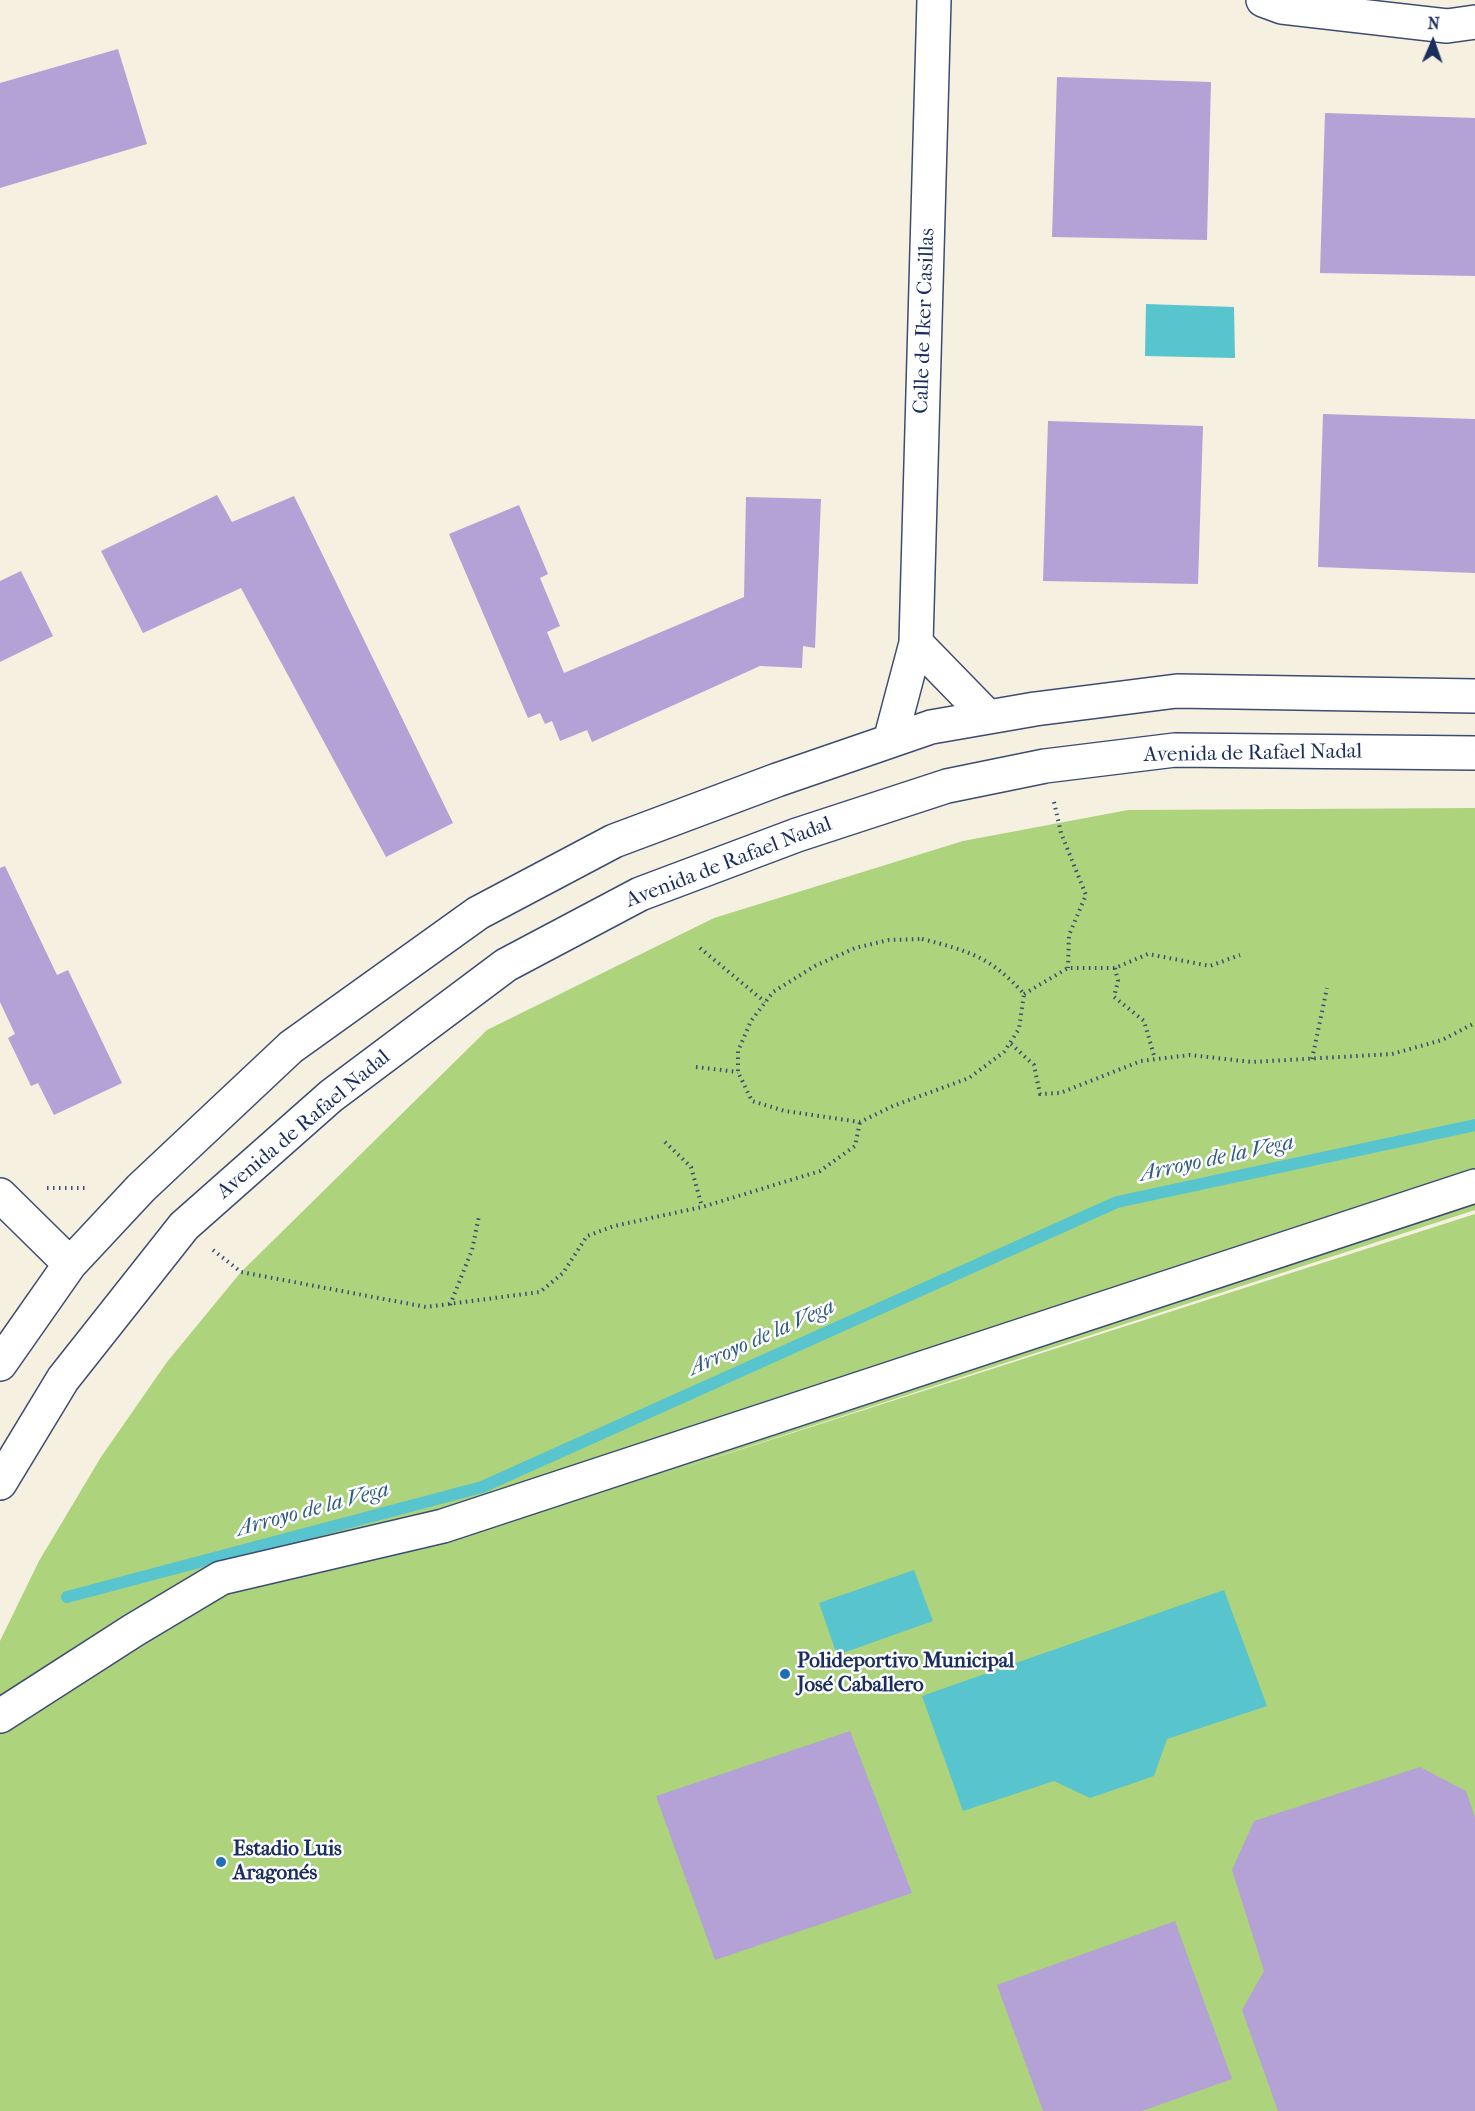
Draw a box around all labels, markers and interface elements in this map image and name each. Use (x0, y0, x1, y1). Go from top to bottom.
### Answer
north arrow (1403, 12, 1463, 72)
text: N (1427, 14, 1440, 33)
street label: Calle de Iker Casillas (909, 228, 941, 414)
street label: Avenida de Rafael Nadal (1144, 739, 1362, 769)
street label: Avenida de Rafael Nadal (622, 812, 836, 914)
street label: Avenida de Rafael Nadal (212, 1045, 396, 1205)
water label: Arroyo de la Vega (1138, 1130, 1296, 1188)
water label: Arroyo de la Vega (685, 1294, 839, 1382)
water label: Arroyo de la Vega (234, 1477, 392, 1543)
place label: Polideportivo Municipal José Caballero (797, 1649, 1014, 1699)
marker: Polideportivo Municipal José Caballero (778, 1667, 792, 1681)
place label: Estadio Luis Aragonés (233, 1837, 342, 1887)
marker: Estadio Luis Aragonés (214, 1855, 228, 1869)

